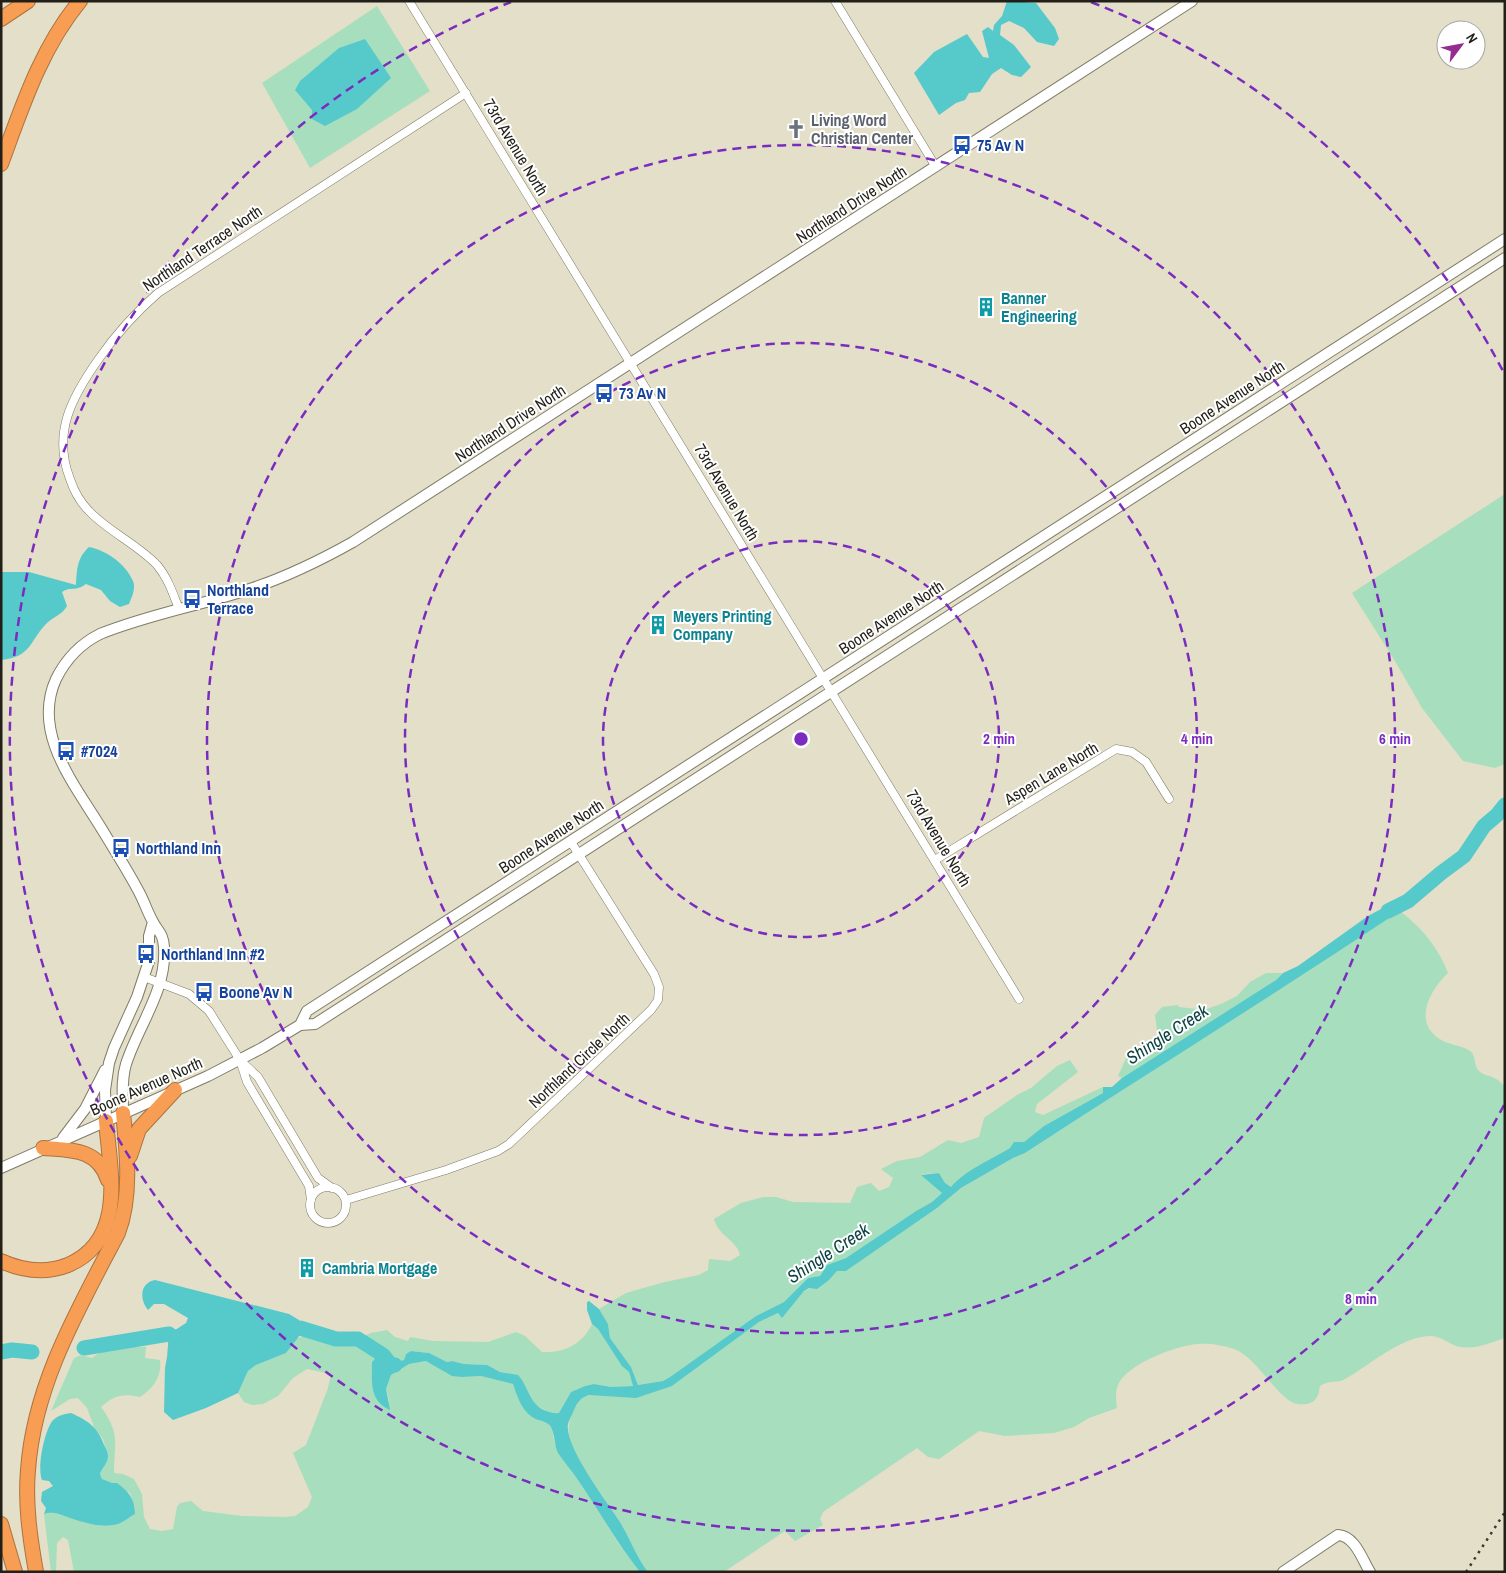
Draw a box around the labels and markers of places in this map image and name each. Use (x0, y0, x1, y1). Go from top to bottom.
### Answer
place label: Living Word Christian Center (811, 109, 914, 149)
church icon: Living Word Christian Center (785, 118, 807, 140)
bus stop icon: 75 Av N (951, 134, 973, 156)
place label: 75 Av N (977, 134, 1024, 156)
place label: Banner Engineering (1001, 287, 1077, 327)
building icon: Banner Engineering (975, 296, 997, 318)
bus stop icon: 73 Av N (593, 382, 615, 404)
place label: 73 Av N (619, 382, 666, 404)
place label: Northland Terrace (207, 579, 269, 619)
bus stop icon: Northland Terrace (181, 588, 203, 610)
place label: Meyers Printing Company (673, 605, 771, 645)
building icon: Meyers Printing Company (647, 614, 669, 636)
centre of rings (792, 730, 810, 748)
bus stop icon: #7024 (55, 740, 77, 762)
place label: #7024 (81, 740, 118, 762)
bus stop icon: Northland Inn (110, 837, 132, 859)
place label: Northland Inn (136, 837, 221, 859)
bus stop icon: Northland Inn #2 (135, 943, 157, 965)
place label: Northland Inn #2 (161, 943, 265, 965)
bus stop icon: Boone Av N (193, 981, 215, 1003)
place label: Boone Av N (219, 981, 292, 1003)
building icon: Cambria Mortgage (296, 1257, 318, 1279)
place label: Cambria Mortgage (322, 1257, 437, 1279)

